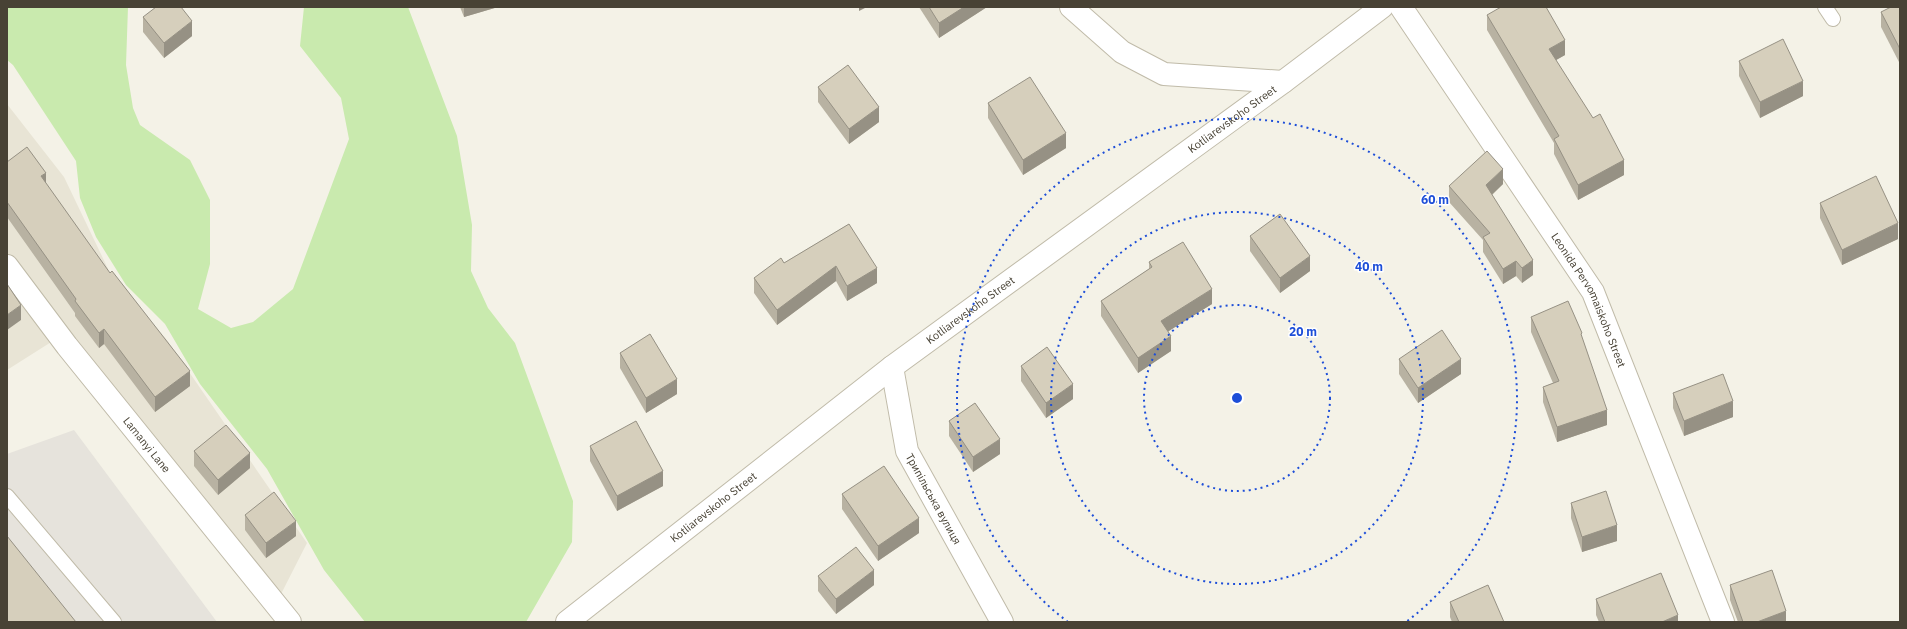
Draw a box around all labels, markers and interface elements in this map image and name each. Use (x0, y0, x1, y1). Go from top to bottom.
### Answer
street label: Kotliarevskoho Street (1185, 82, 1279, 156)
text: 60 m (1421, 192, 1449, 207)
street label: Leonida Pervomaiskoho Street (1548, 230, 1629, 370)
text: 40 m (1355, 259, 1383, 274)
street label: Kotliarevskoho Street (923, 273, 1017, 347)
text: 20 m (1289, 324, 1317, 339)
centre of rings (1230, 391, 1244, 405)
street label: Lamanyi Lane (120, 414, 173, 475)
street label: Трипільська вулиця (903, 451, 964, 547)
street label: Kotliarevskoho Street (667, 469, 760, 545)

